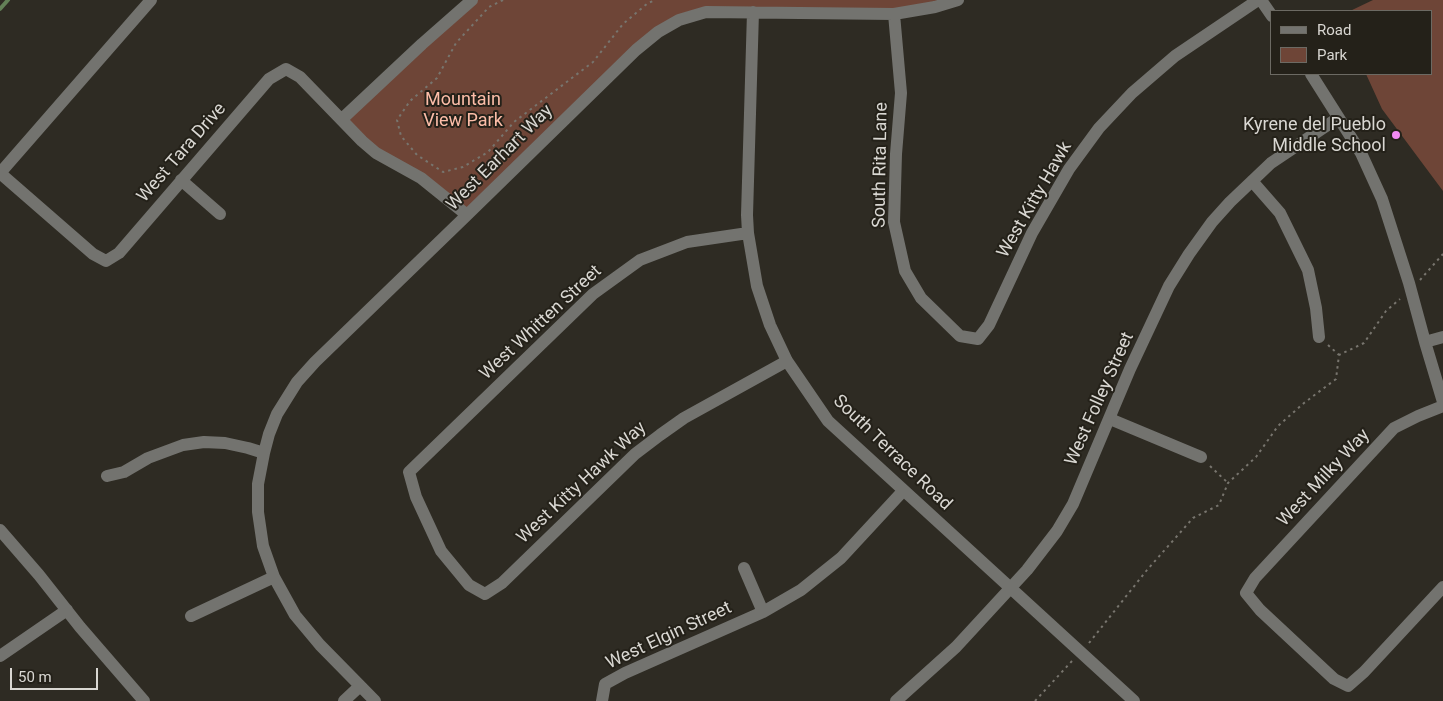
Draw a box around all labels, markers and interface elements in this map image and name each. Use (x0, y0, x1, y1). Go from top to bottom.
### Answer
legend (1270, 10, 1433, 75)
text: Road (1317, 21, 1351, 39)
text: Park (1317, 46, 1347, 64)
park label: Mountain View Park (423, 89, 503, 132)
street label: West Tara Drive (133, 99, 231, 207)
street label: West Earhart Way (442, 100, 558, 216)
street label: South Rita Lane (869, 102, 893, 228)
place label: Kyrene del Pueblo Middle School (1243, 114, 1386, 156)
marker: Kyrene del Pueblo Middle School (1390, 129, 1402, 141)
street label: West Kitty Hawk (993, 138, 1077, 262)
street label: West Whitten Street (476, 261, 606, 385)
street label: West Folley Street (1061, 329, 1139, 469)
street label: South Terrace Road (828, 391, 956, 515)
street label: West Kitty Hawk Way (513, 418, 651, 548)
street label: West Milky Way (1273, 425, 1375, 531)
street label: West Elgin Street (603, 598, 735, 674)
scale bar (12, 658, 100, 690)
text: 50 m (18, 668, 52, 686)

